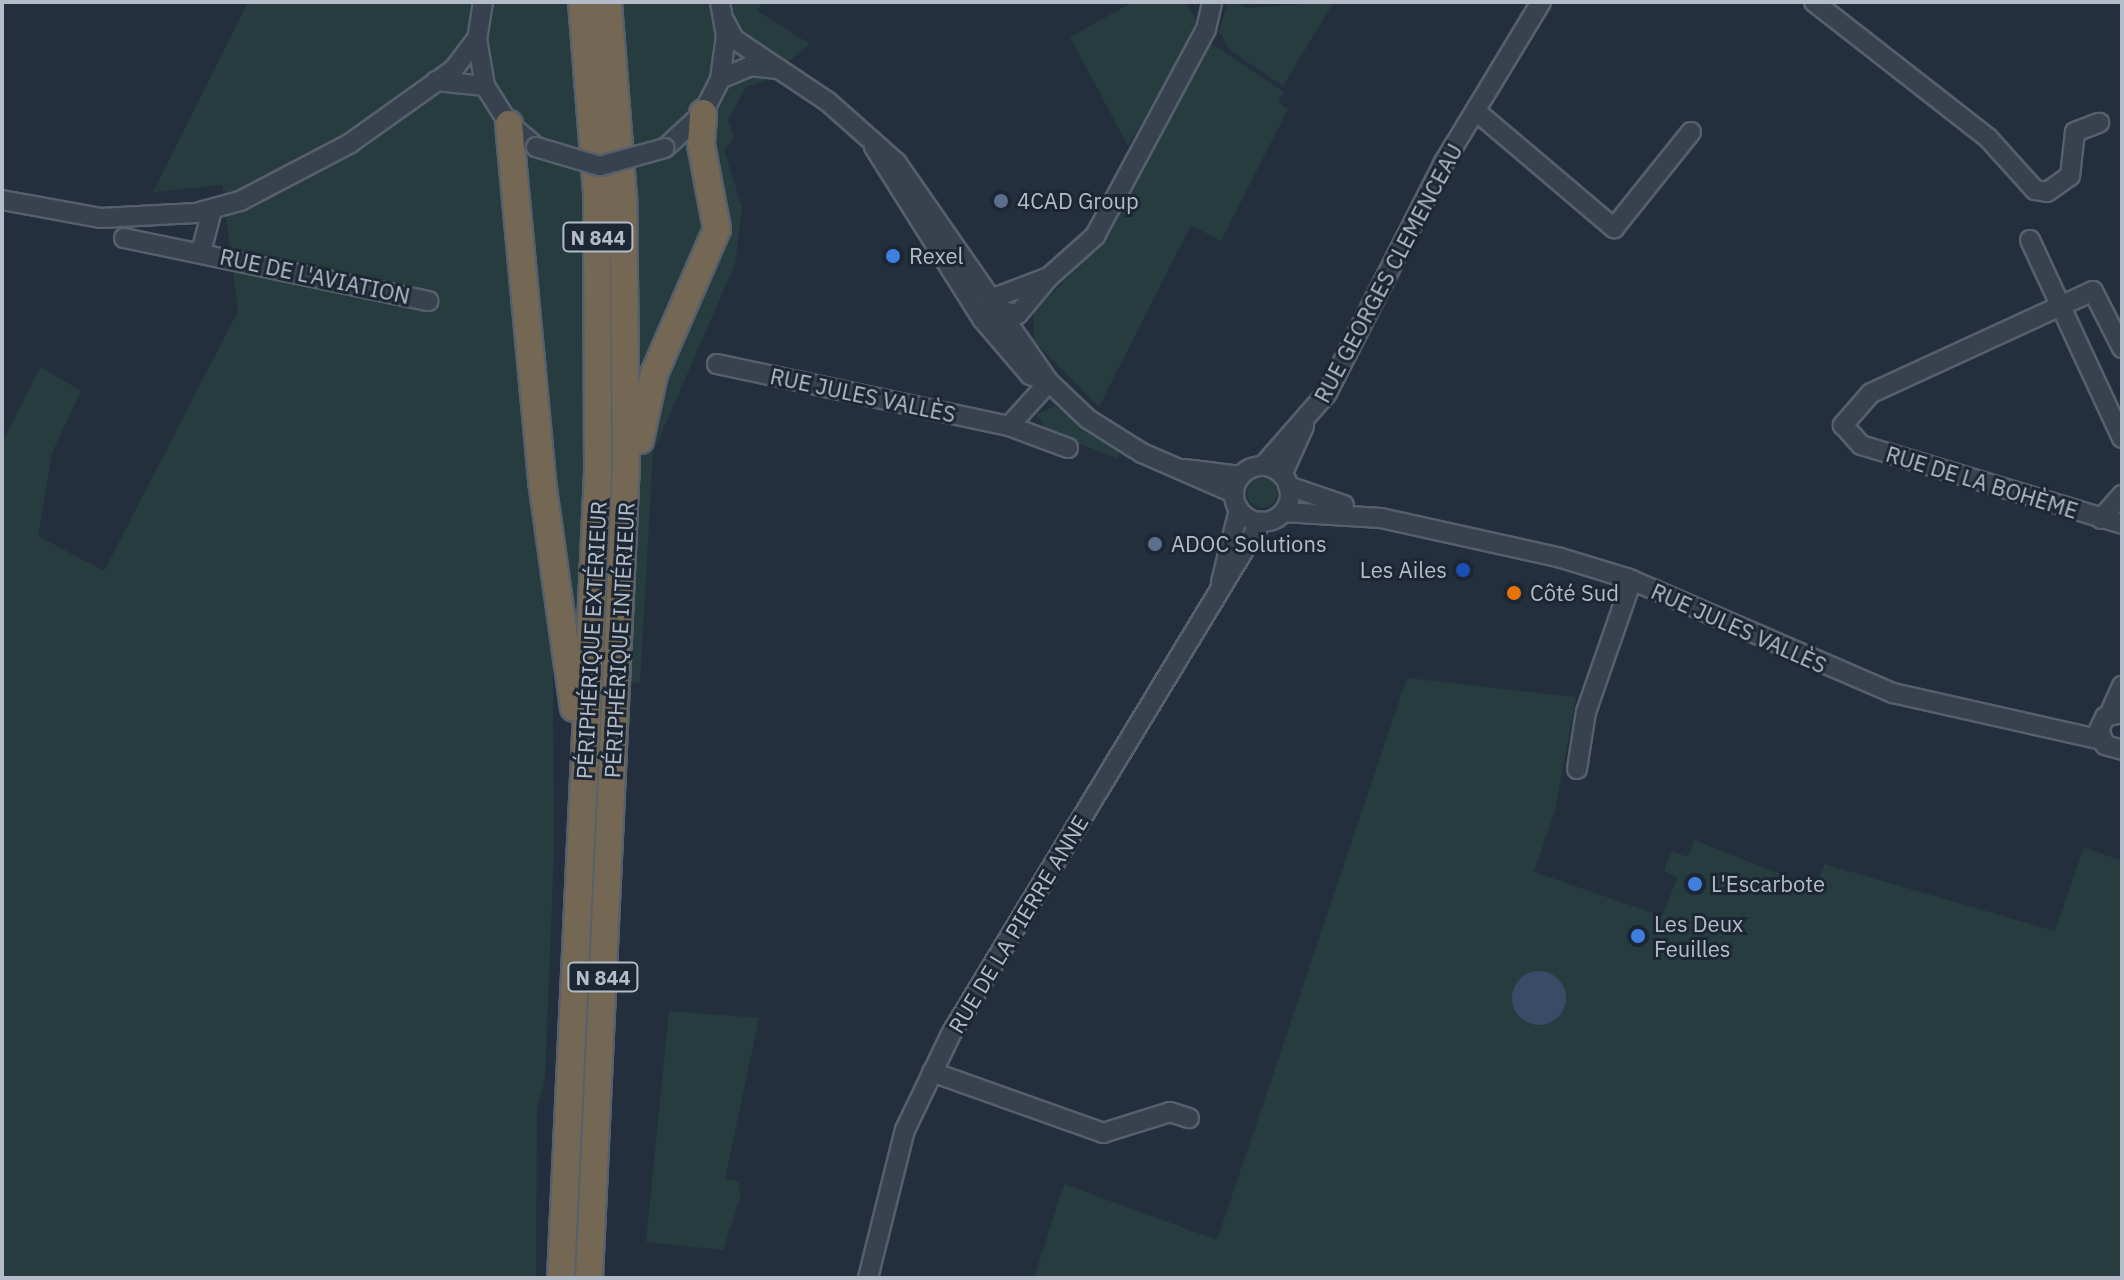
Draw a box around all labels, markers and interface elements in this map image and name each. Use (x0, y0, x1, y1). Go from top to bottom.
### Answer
street label: RUE GEORGES CLEMENCEAU (1308, 139, 1468, 407)
place label: 4CAD Group (1017, 188, 1139, 214)
marker: 4CAD Group (992, 192, 1010, 210)
road number: N 844 (562, 221, 634, 253)
street label: RUE DE L'AVIATION (218, 243, 412, 309)
place label: Rexel (909, 243, 964, 269)
marker: Rexel (884, 247, 902, 265)
street label: RUE JULES VALLÈS (768, 362, 958, 428)
street label: RUE DE LA BOHÈME (1883, 440, 2081, 524)
street label: PÉRIPHÉRIQUE EXTÉRIEUR (571, 500, 611, 780)
street label: PÉRIPHÉRIQUE INTÉRIEUR (599, 501, 639, 779)
place label: ADOC Solutions (1171, 531, 1327, 557)
marker: ADOC Solutions (1146, 535, 1164, 553)
place label: Les Ailes (1360, 557, 1447, 583)
marker: Les Ailes (1454, 561, 1472, 579)
street label: RUE JULES VALLÈS (1647, 578, 1831, 678)
place label: Côté Sud (1530, 580, 1619, 606)
marker: Côté Sud (1505, 584, 1523, 602)
street label: RUE DE LA PIERRE ANNE (942, 810, 1094, 1038)
place label: L'Escarbote (1711, 871, 1825, 897)
marker: L'Escarbote (1686, 875, 1704, 893)
place label: Les Deux Feuilles (1654, 910, 1743, 962)
marker: Les Deux Feuilles (1629, 927, 1647, 945)
road number: N 844 (567, 961, 639, 993)

